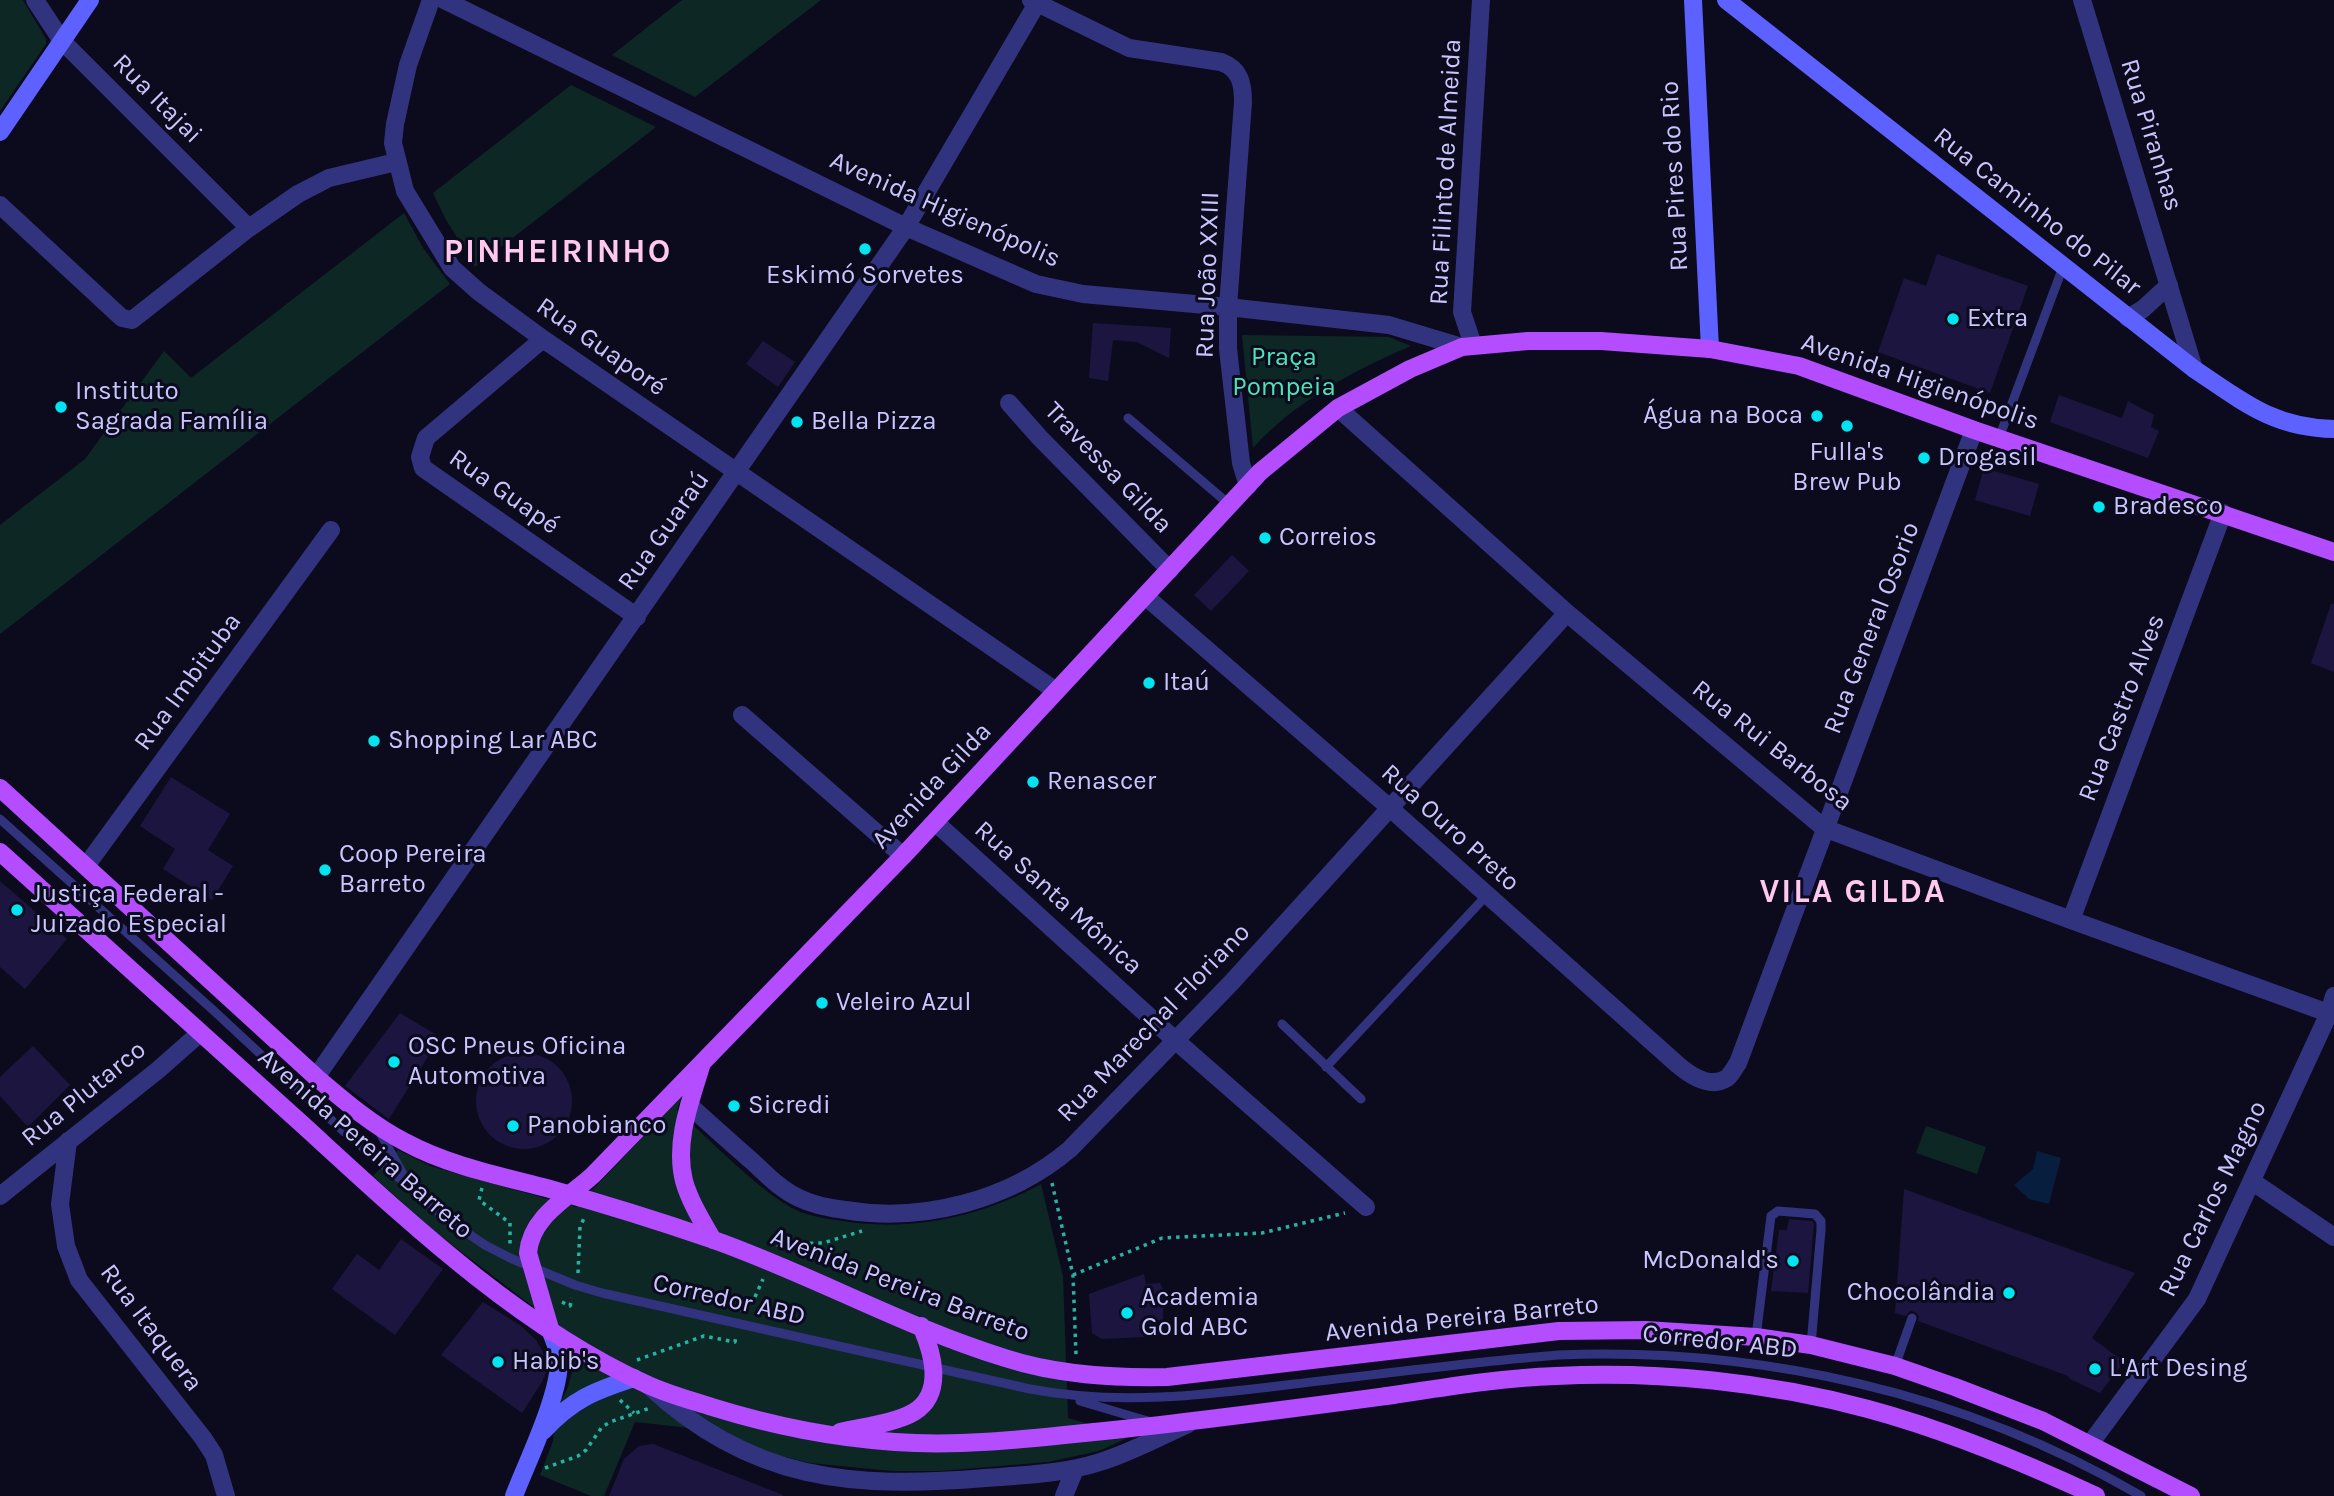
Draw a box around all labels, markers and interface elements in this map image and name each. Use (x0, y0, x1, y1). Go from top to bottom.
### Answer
street label: Rua Filinto de Almeida (1423, 38, 1469, 306)
street label: Rua Itajai (106, 48, 208, 150)
street label: Rua Piranhas (2113, 55, 2189, 215)
street label: Rua Pires do Rio (1654, 80, 1696, 272)
street label: Rua Caminho do Pilar (1927, 121, 2147, 303)
street label: Avenida Higienópolis (825, 145, 1065, 275)
street label: Rua João XXIII (1189, 191, 1227, 359)
district label: PINHEIRINHO (445, 233, 671, 273)
marker: Eskimó Sorvetes (857, 241, 873, 257)
place label: Eskimó Sorvetes (766, 260, 964, 292)
street label: Rua Guaporé (530, 291, 672, 403)
place label: Extra (1967, 303, 2028, 335)
marker: Extra (1945, 311, 1961, 327)
street label: Avenida Higienópolis (1797, 327, 2043, 437)
park label: Praça Pompeia (1232, 342, 1336, 404)
place label: Instituto Sagrada Família (75, 376, 268, 438)
street label: Travessa Gilda (1038, 396, 1178, 540)
marker: Instituto Sagrada Família (53, 399, 69, 415)
place label: Água na Boca (1643, 400, 1803, 432)
place label: Bella Pizza (811, 406, 937, 438)
marker: Água na Boca (1809, 408, 1825, 424)
marker: Bella Pizza (789, 414, 805, 430)
marker: Fulla's Brew Pub (1839, 418, 1855, 434)
place label: Fulla's Brew Pub (1792, 437, 1902, 498)
place label: Drogasil (1938, 442, 2036, 474)
street label: Rua Guapé (443, 443, 565, 541)
marker: Drogasil (1916, 450, 1932, 466)
street label: Rua Guaraú (612, 465, 716, 597)
place label: Bradesco (2113, 491, 2223, 523)
marker: Bradesco (2091, 499, 2107, 515)
street label: Rua General Osorio (1817, 518, 1927, 738)
place label: Correios (1279, 522, 1377, 554)
marker: Correios (1257, 530, 1273, 546)
street label: Rua Imbituba (128, 607, 248, 757)
street label: Rua Castro Alves (2072, 610, 2172, 806)
place label: Itaú (1163, 667, 1210, 699)
street label: Rua Rui Barbosa (1685, 674, 1859, 818)
marker: Itaú (1141, 675, 1157, 691)
street label: Avenida Gilda (865, 716, 999, 856)
place label: Shopping Lar ABC (388, 725, 597, 757)
marker: Shopping Lar ABC (366, 733, 382, 749)
street label: Rua Ouro Preto (1374, 758, 1526, 898)
place label: Renascer (1047, 766, 1156, 798)
marker: Renascer (1025, 774, 1041, 790)
street label: Rua Santa Mônica (967, 814, 1149, 982)
place label: Coop Pereira Barreto (339, 839, 487, 900)
marker: Coop Pereira Barreto (317, 862, 333, 878)
district label: VILA GILDA (1761, 873, 1945, 913)
place label: Justiça Federal - Juizado Especial (31, 879, 227, 940)
marker: Justiça Federal - Juizado Especial (9, 902, 25, 918)
street label: Rua Marechal Floriano (1051, 917, 1257, 1129)
place label: Veleiro Azul (836, 987, 972, 1019)
marker: Veleiro Azul (814, 995, 830, 1011)
place label: OSC Pneus Oficina Automotiva (408, 1031, 626, 1092)
street label: Rua Plutarco (16, 1034, 152, 1154)
street label: Avenida Pereira Barreto (251, 1042, 479, 1246)
marker: OSC Pneus Oficina Automotiva (386, 1054, 402, 1070)
place label: Sicredi (748, 1090, 831, 1122)
street label: Rua Carlos Magno (2152, 1096, 2274, 1302)
marker: Sicredi (726, 1098, 742, 1114)
place label: Panobianco (527, 1110, 666, 1142)
marker: Panobianco (505, 1118, 521, 1134)
street label: Avenida Pereira Barreto (766, 1221, 1034, 1349)
place label: McDonald's (1642, 1245, 1779, 1277)
marker: McDonald's (1785, 1253, 1801, 1269)
street label: Rua Itaquera (93, 1258, 209, 1398)
street label: Corredor ABD (650, 1267, 808, 1333)
place label: Chocolândia (1847, 1277, 1995, 1309)
place label: Academia Gold ABC (1141, 1282, 1259, 1344)
marker: Chocolândia (2001, 1285, 2017, 1301)
street label: Avenida Pereira Barreto (1324, 1289, 1600, 1349)
marker: Academia Gold ABC (1119, 1305, 1135, 1321)
street label: Corredor ABD (1641, 1318, 1799, 1366)
place label: Habib's (512, 1346, 599, 1378)
place label: L'Art Desing (2109, 1353, 2247, 1385)
marker: Habib's (490, 1354, 506, 1370)
marker: L'Art Desing (2087, 1361, 2103, 1377)

